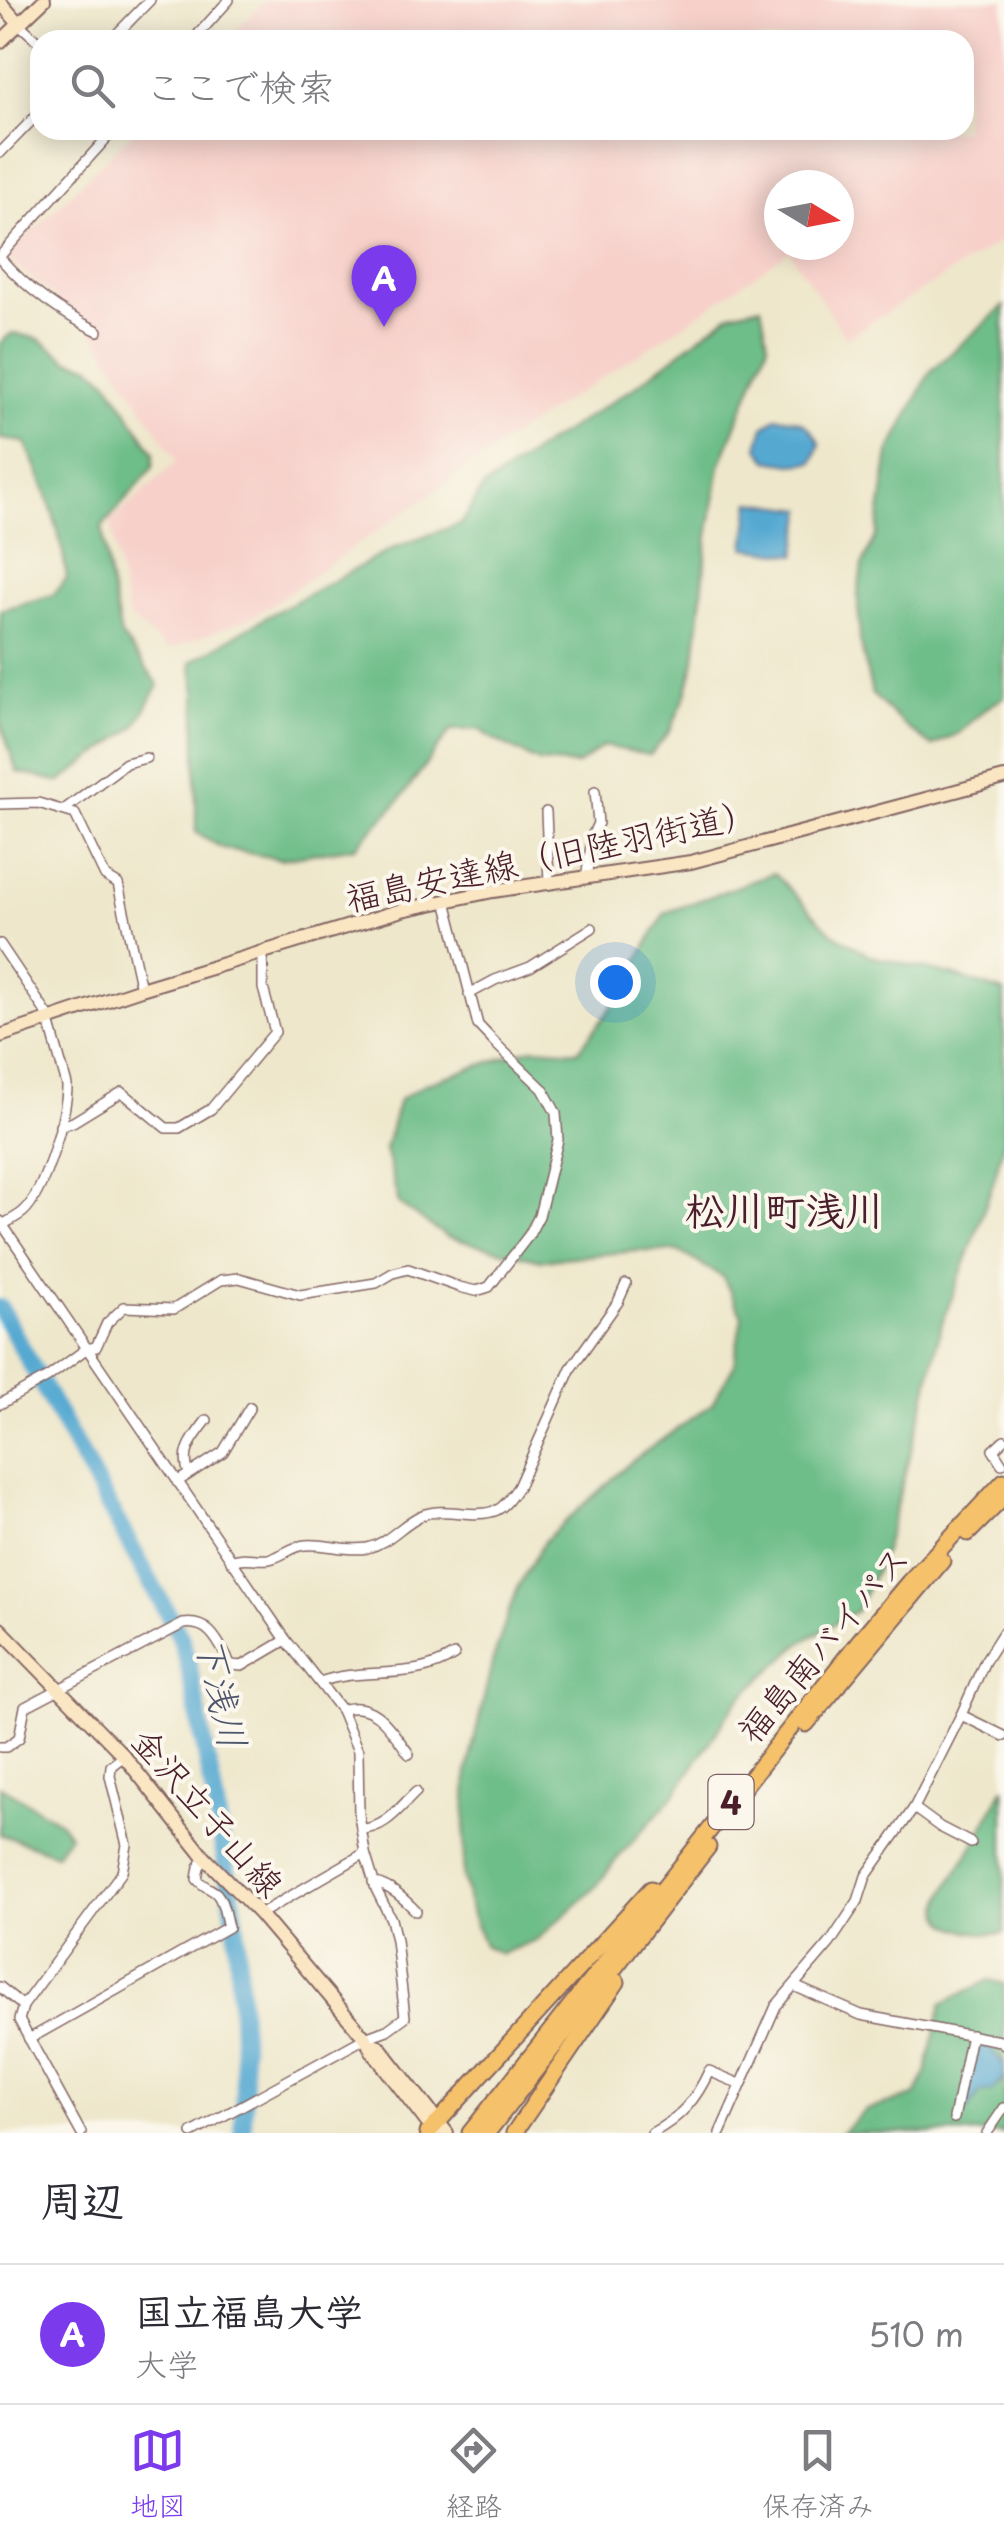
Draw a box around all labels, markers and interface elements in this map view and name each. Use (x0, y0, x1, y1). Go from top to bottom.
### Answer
search box (30, 30, 974, 140)
text: ここで検索 (145, 57, 335, 114)
icon: search (65, 58, 120, 113)
north arrow (764, 170, 854, 260)
pin: A (352, 245, 416, 327)
street label: 福島安達線（旧陸羽街道） (340, 784, 762, 924)
your location (590, 957, 641, 1008)
district label: 松川町浅川 (685, 1178, 885, 1239)
street label: 福島南バイパス (723, 1532, 921, 1754)
water label: 下浅川 (182, 1630, 264, 1754)
street label: 金沢立子山線 (120, 1714, 298, 1908)
road number: 4 (708, 1775, 754, 1829)
text: 周辺 (40, 2167, 124, 2230)
text: 国立福島大学 (135, 2282, 363, 2339)
text: A (60, 2310, 85, 2358)
text: 510 m (868, 2310, 964, 2358)
text: 大学 (135, 2339, 199, 2387)
tab: 地図 (130, 2423, 186, 2526)
tab: 経路 (446, 2423, 502, 2526)
tab: 保存済み (762, 2423, 874, 2526)

